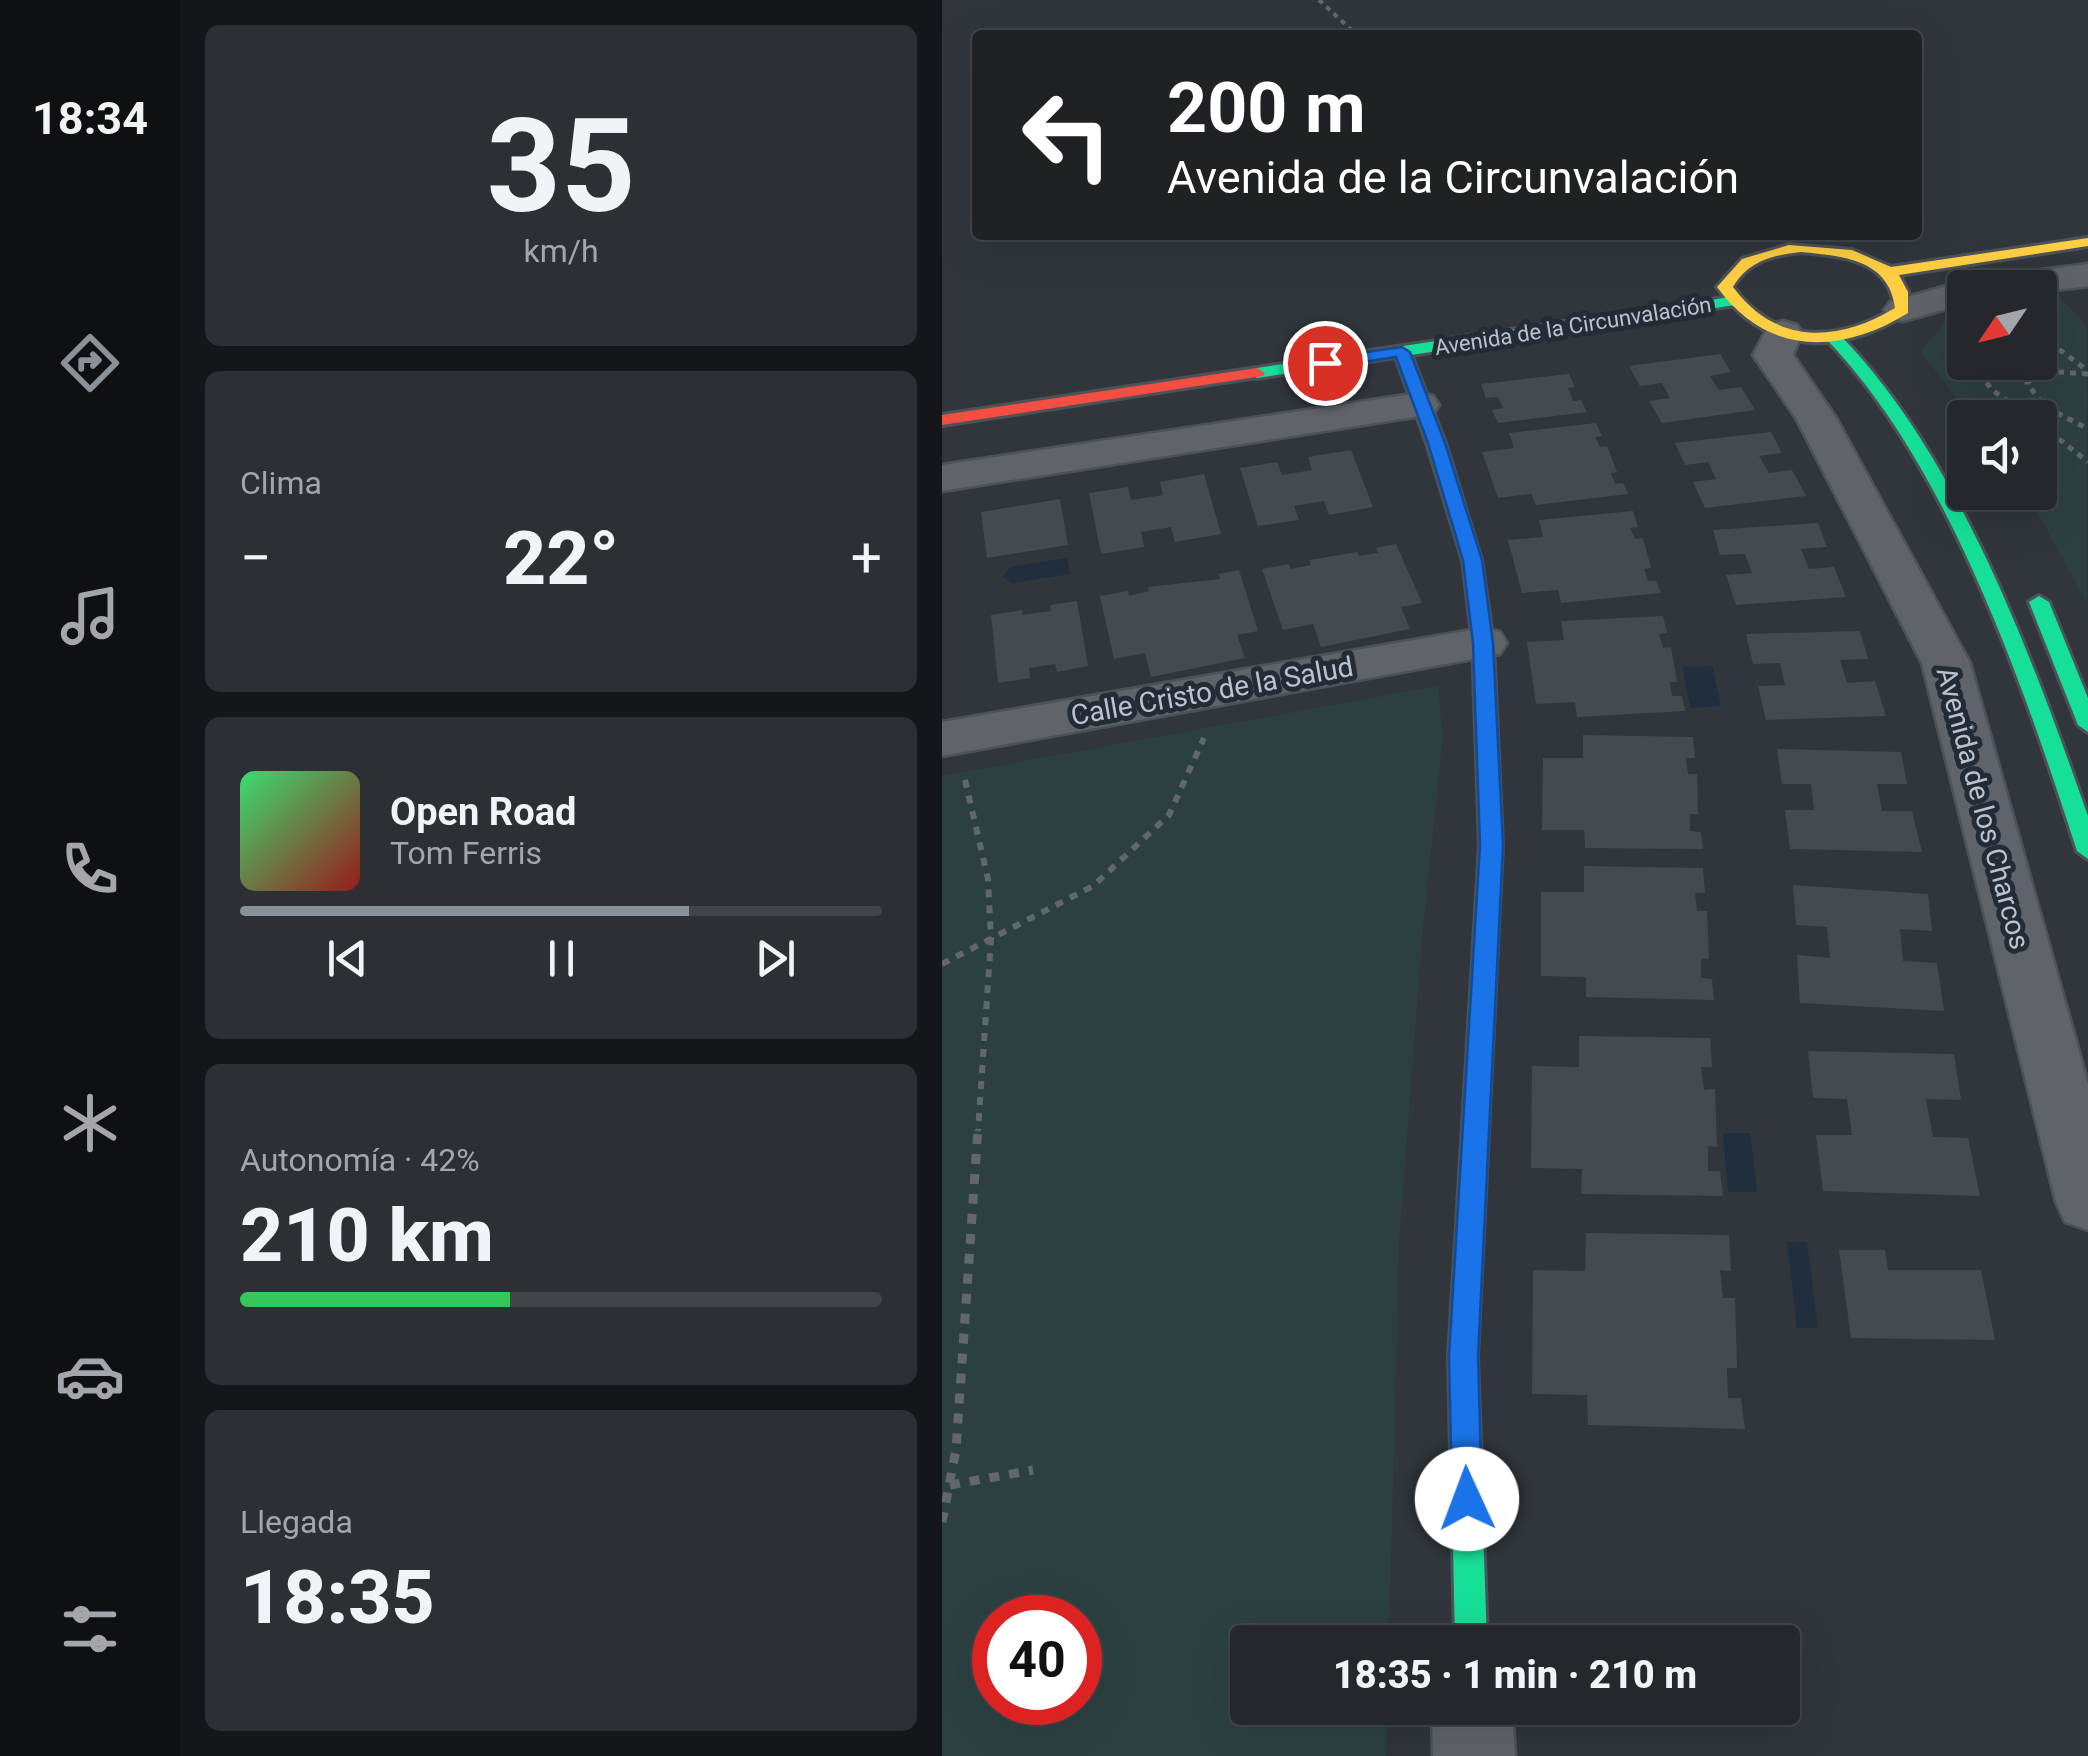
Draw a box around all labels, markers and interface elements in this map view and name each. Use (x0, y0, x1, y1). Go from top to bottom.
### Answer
text: 200 m (1167, 67, 1366, 149)
icon: left (1002, 70, 1132, 200)
text: 35 (486, 90, 636, 243)
text: 18:34 (32, 92, 148, 145)
text: Avenida de la Circunvalación (1167, 151, 1739, 204)
text: km/h (523, 232, 599, 270)
north arrow (1947, 270, 2057, 380)
map controls (1947, 270, 2057, 510)
street label: Avenida de la Circunvalación (1433, 292, 1713, 360)
pin (1283, 321, 1368, 406)
icon: directions (55, 328, 125, 398)
icon: arrive (1298, 336, 1353, 391)
button: sound (1947, 400, 2057, 510)
text: Clima (240, 464, 322, 502)
text: 22° (503, 514, 619, 602)
text: − (240, 526, 271, 590)
text: + (851, 526, 882, 590)
icon: music (55, 581, 125, 651)
street label: Calle Cristo de la Salud (1068, 650, 1356, 732)
street label: Avenida de los Charcos (1929, 663, 2037, 953)
text: Open Road (390, 790, 576, 834)
icon: phone (55, 834, 125, 904)
text: Tom Ferris (390, 834, 542, 872)
icon: previous (320, 931, 375, 986)
icon: pause (534, 931, 589, 986)
icon: next (748, 931, 803, 986)
icon: climate (55, 1088, 125, 1158)
text: Autonomía · 42% (240, 1141, 480, 1179)
text: 210 km (240, 1191, 494, 1279)
icon: car (55, 1341, 125, 1411)
position arrow (1415, 1447, 1519, 1551)
text: Llegada (240, 1503, 353, 1541)
text: 18:35 (240, 1553, 435, 1641)
icon: filters (55, 1594, 125, 1664)
speed limit sign: 40 (972, 1595, 1102, 1725)
text: 18:35 · 1 min · 210 m (1333, 1653, 1697, 1697)

